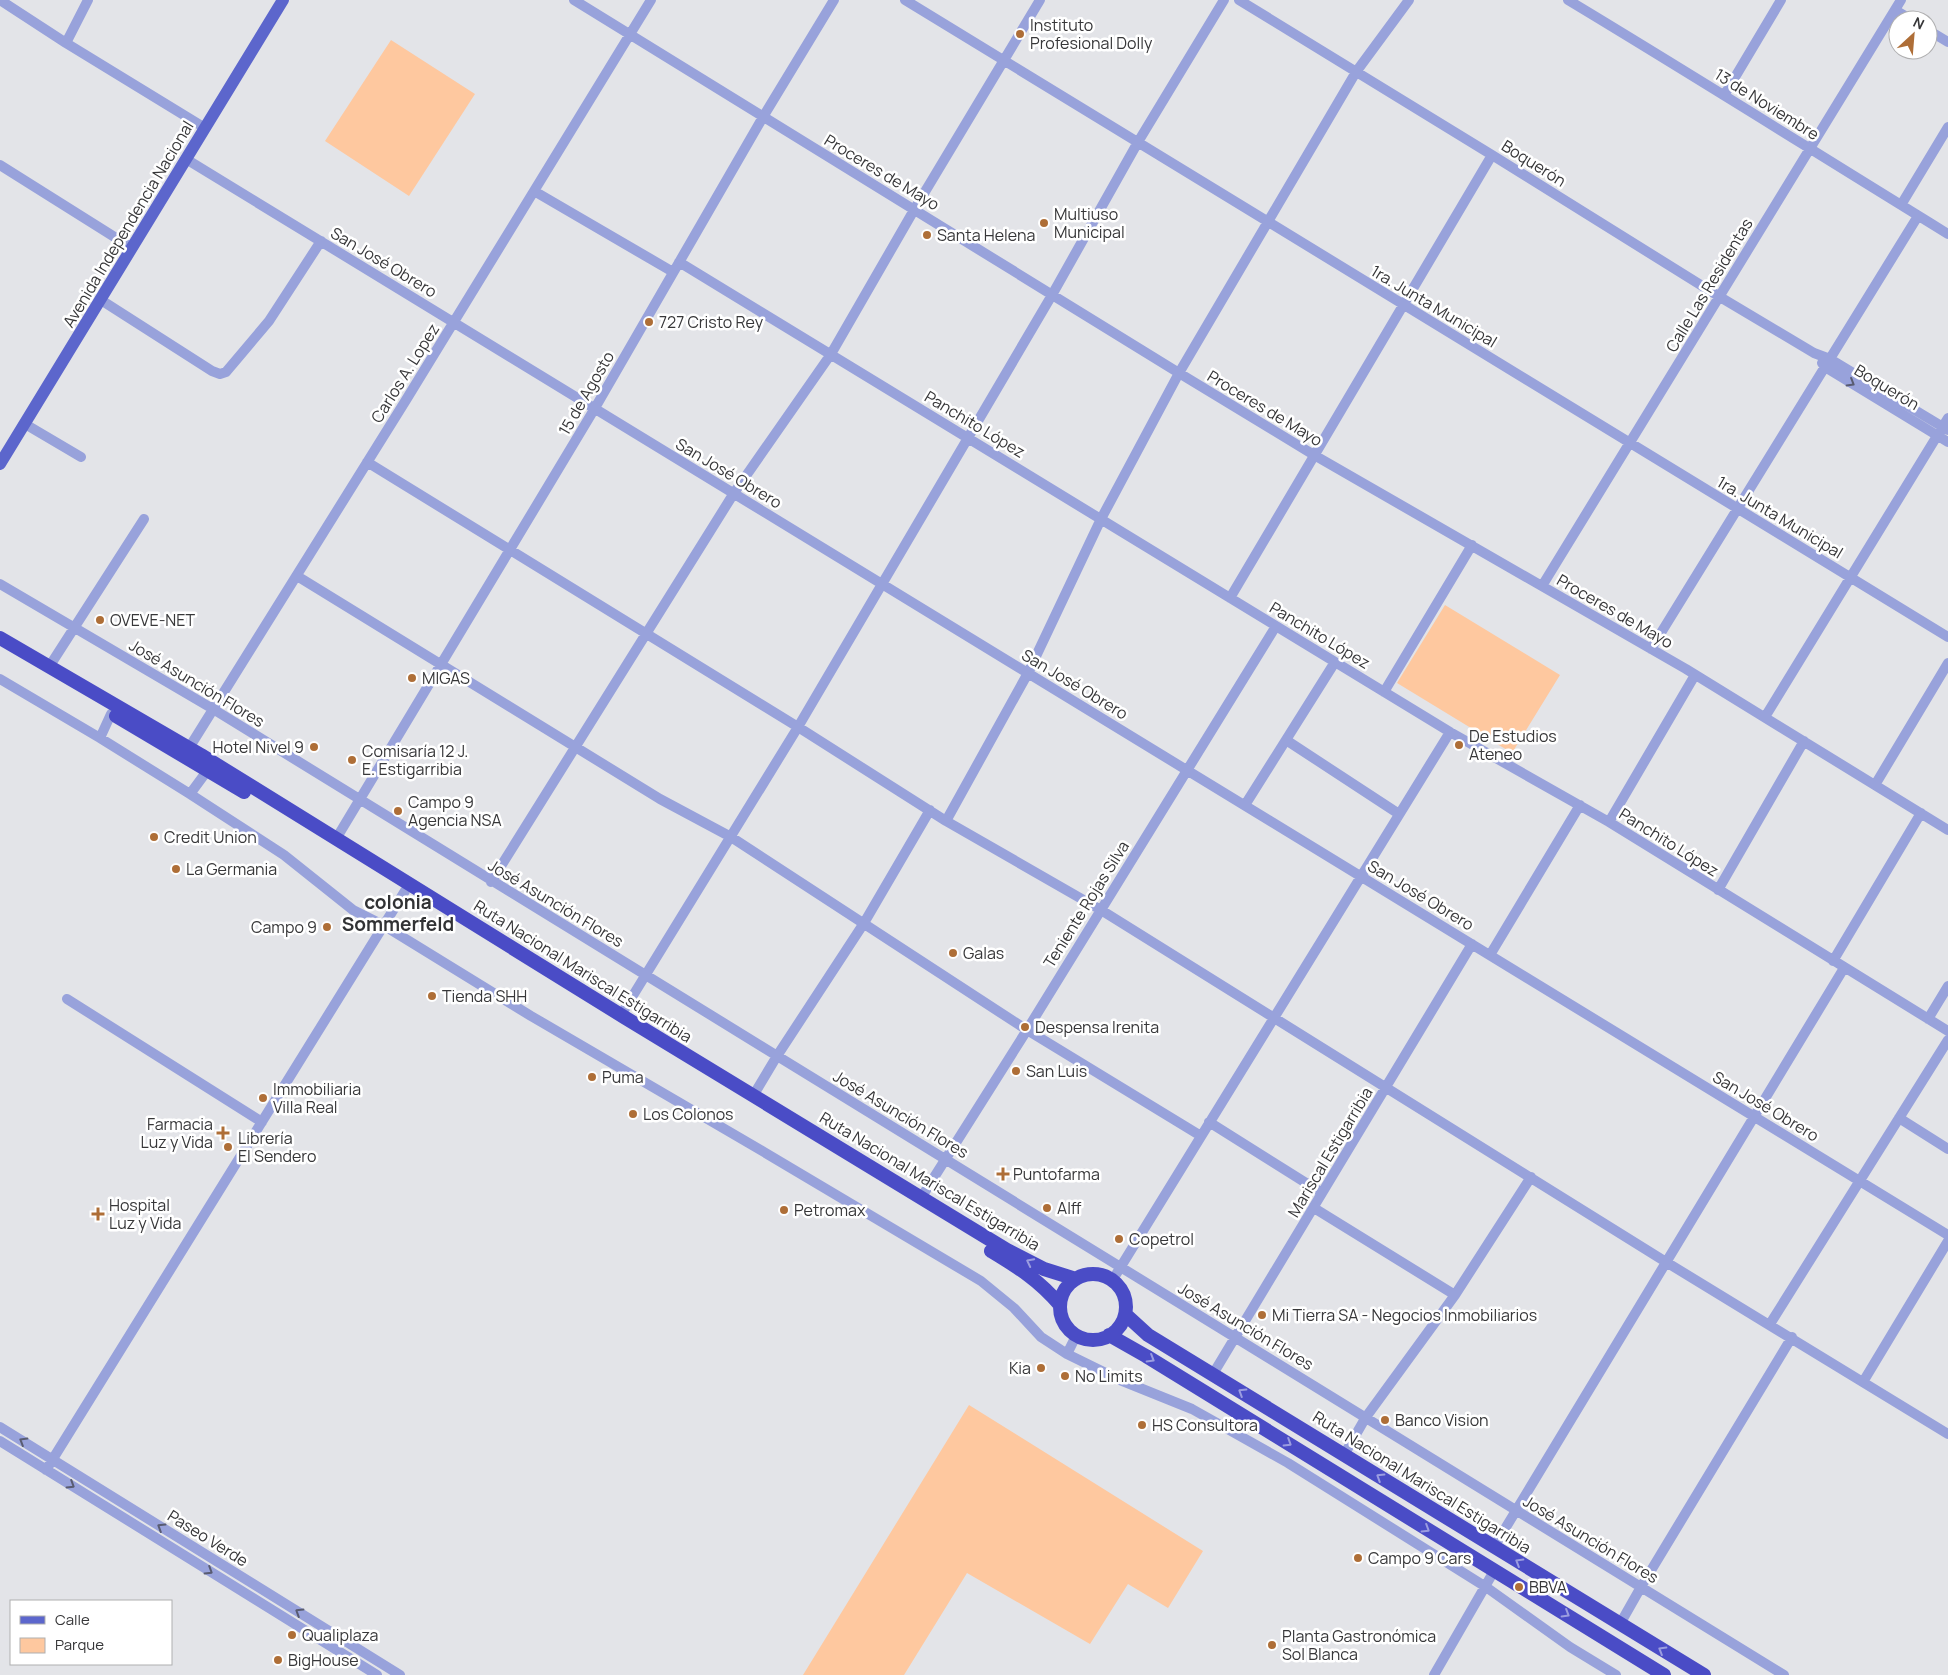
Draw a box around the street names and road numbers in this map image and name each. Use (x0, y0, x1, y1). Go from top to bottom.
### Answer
street label: 13 de Noviembre (1711, 63, 1823, 145)
street label: Avenida Independencia Nacional (57, 117, 199, 331)
street label: Proceres de Mayo (820, 129, 944, 215)
street label: Boquerón (1498, 135, 1570, 191)
street label: Calle Las Residentas (1660, 214, 1758, 356)
street label: San José Obrero (327, 222, 441, 302)
street label: 1ra. Junta Municipal (1367, 260, 1501, 352)
street label: Carlos A. Lopez (366, 319, 444, 427)
street label: 15 de Agosto (553, 347, 619, 439)
street label: Boquerón (1850, 359, 1924, 415)
street label: Proceres de Mayo (1203, 365, 1327, 451)
street label: Panchito López (921, 385, 1029, 463)
street label: San José Obrero (672, 433, 786, 513)
street label: 1ra. Junta Municipal (1713, 471, 1847, 563)
street label: Proceres de Mayo (1553, 569, 1677, 653)
street label: Panchito López (1266, 596, 1374, 674)
street label: José Asunción Flores (125, 634, 269, 732)
street label: San José Obrero (1018, 644, 1132, 724)
street label: Panchito López (1615, 803, 1723, 881)
street label: Teniente Rojas Silva (1038, 836, 1134, 972)
street label: José Asunción Flores (484, 854, 628, 952)
street label: San José Obrero (1364, 855, 1478, 935)
street label: Ruta Nacional Mariscal Estigarribia (470, 895, 696, 1047)
street label: José Asunción Flores (829, 1065, 973, 1163)
street label: San José Obrero (1709, 1066, 1823, 1146)
street label: Mariscal Estigarribia (1282, 1083, 1378, 1221)
street label: Ruta Nacional Mariscal Estigarribia (816, 1106, 1044, 1256)
street label: José Asunción Flores (1174, 1277, 1318, 1375)
street label: Ruta Nacional Mariscal Estigarribia (1309, 1406, 1535, 1558)
street label: José Asunción Flores (1519, 1490, 1663, 1588)
street label: Paseo Verde (164, 1505, 252, 1571)

